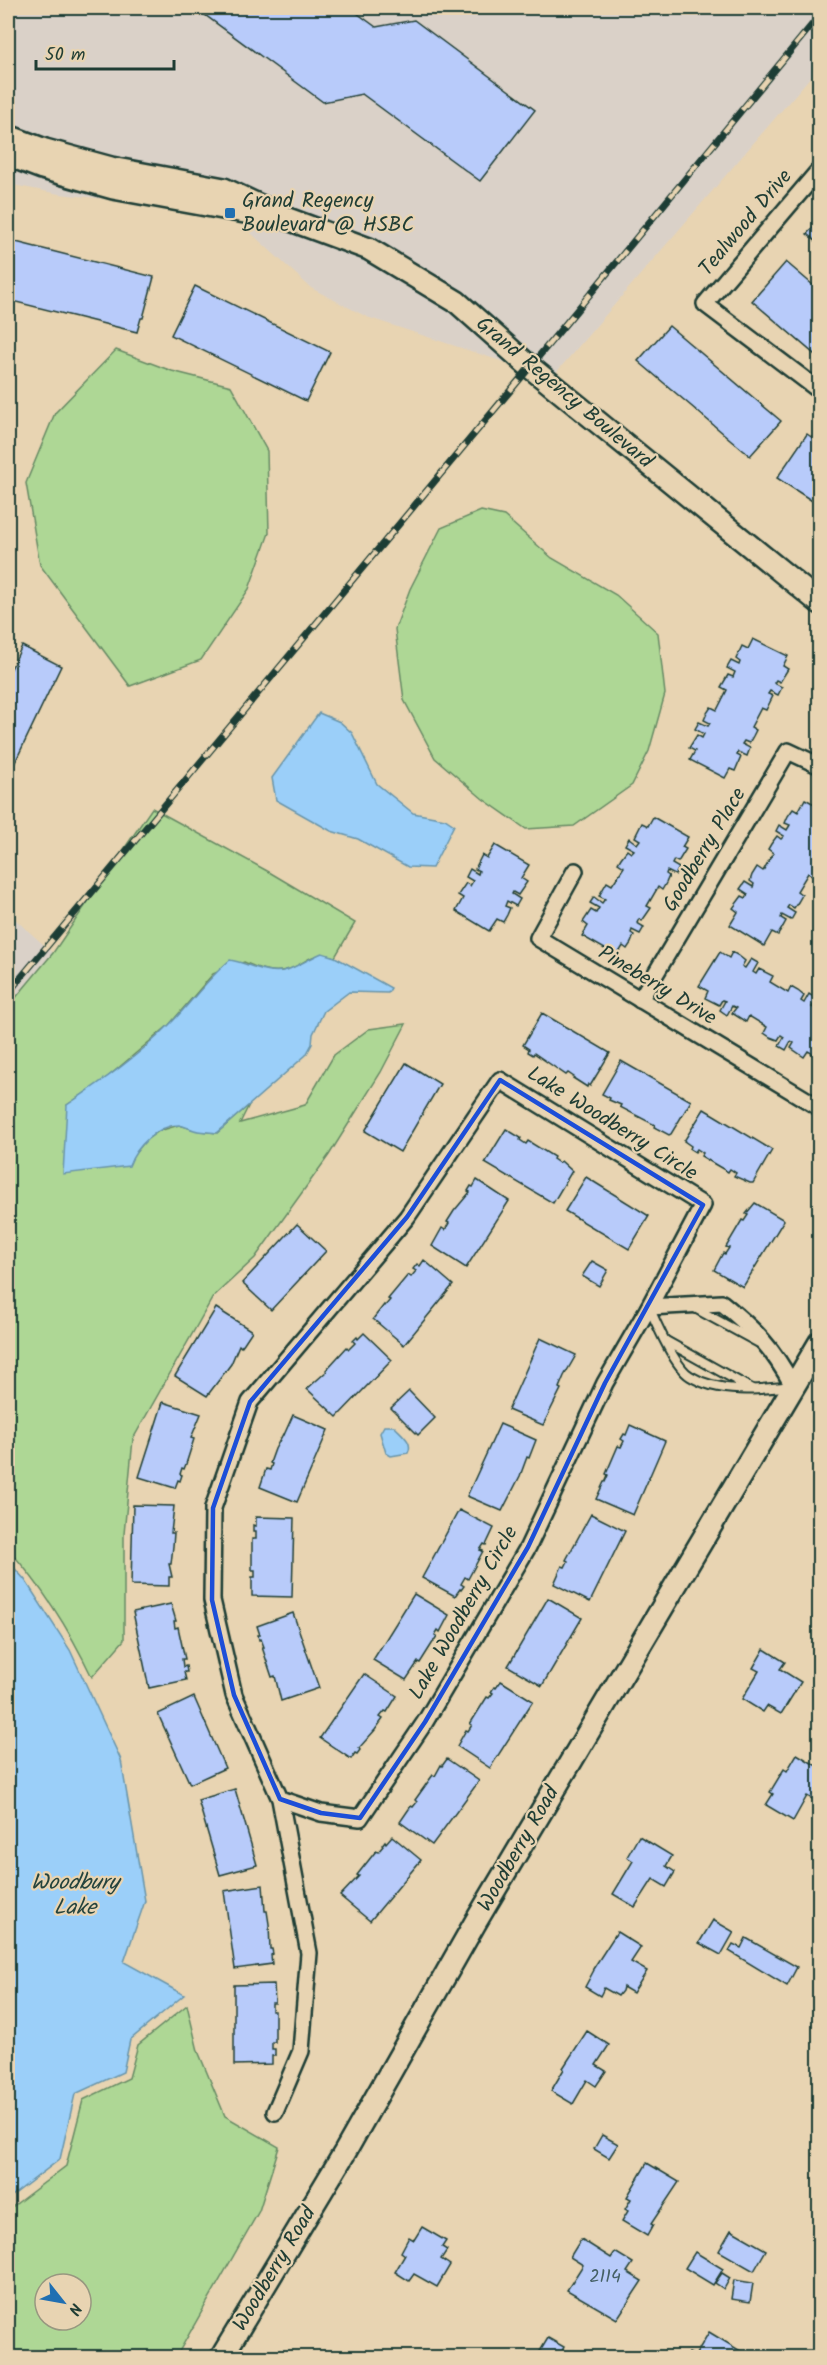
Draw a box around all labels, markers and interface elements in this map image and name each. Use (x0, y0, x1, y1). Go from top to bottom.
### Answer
scale bar (36, 33, 174, 71)
text: 50 m (45, 41, 85, 70)
street label: Tealwood Drive (691, 162, 801, 284)
place label: Grand Regency Boulevard @ HSBC (242, 185, 414, 242)
marker: Grand Regency Boulevard @ HSBC (223, 206, 237, 220)
street label: Grand Regency Boulevard (468, 309, 661, 478)
street label: Goodberry Place (655, 781, 756, 919)
street label: Pineberry Drive (591, 937, 723, 1035)
street label: Lake Woodberry Circle (520, 1058, 704, 1190)
street label: Lake Woodberry Circle (401, 1519, 528, 1706)
street label: Woodberry Road (470, 1779, 569, 1918)
water label: Woodbury Lake (31, 1866, 123, 1926)
street label: Woodberry Road (225, 2200, 326, 2338)
house number: 2114 (589, 2263, 621, 2292)
north arrow (33, 2272, 93, 2332)
text: N (61, 2298, 88, 2320)

